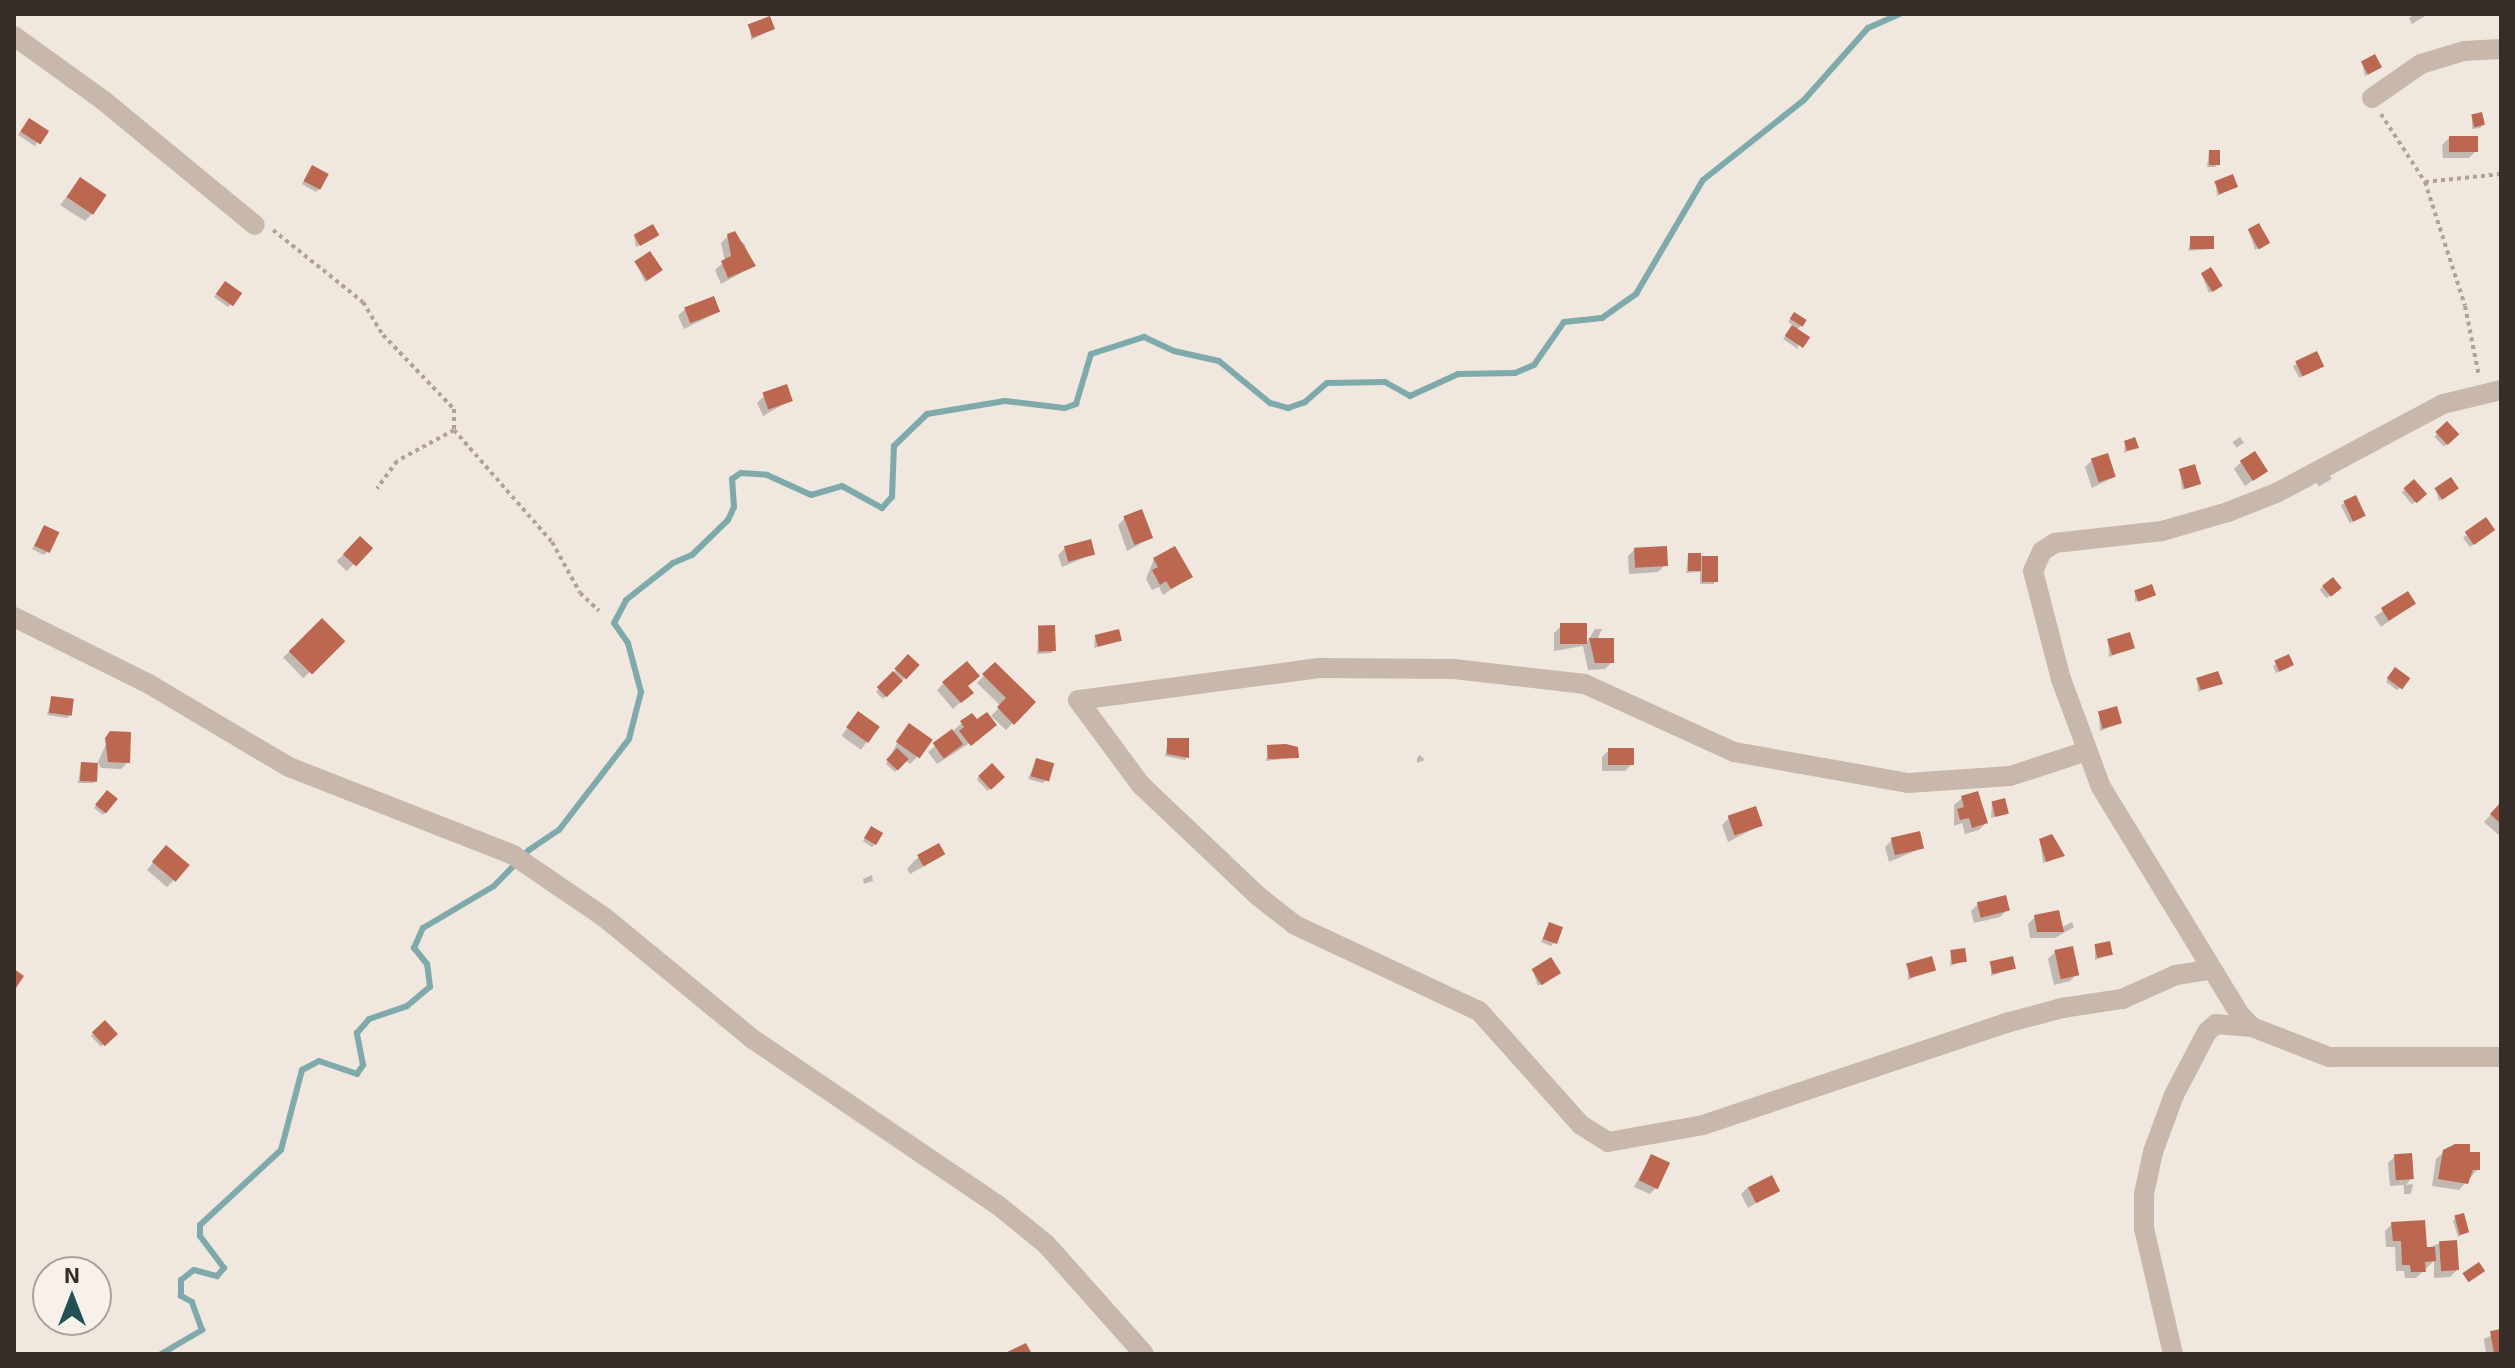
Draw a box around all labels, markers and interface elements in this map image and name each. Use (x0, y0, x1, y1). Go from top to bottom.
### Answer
north arrow (32, 1256, 112, 1336)
text: N (64, 1261, 80, 1287)

